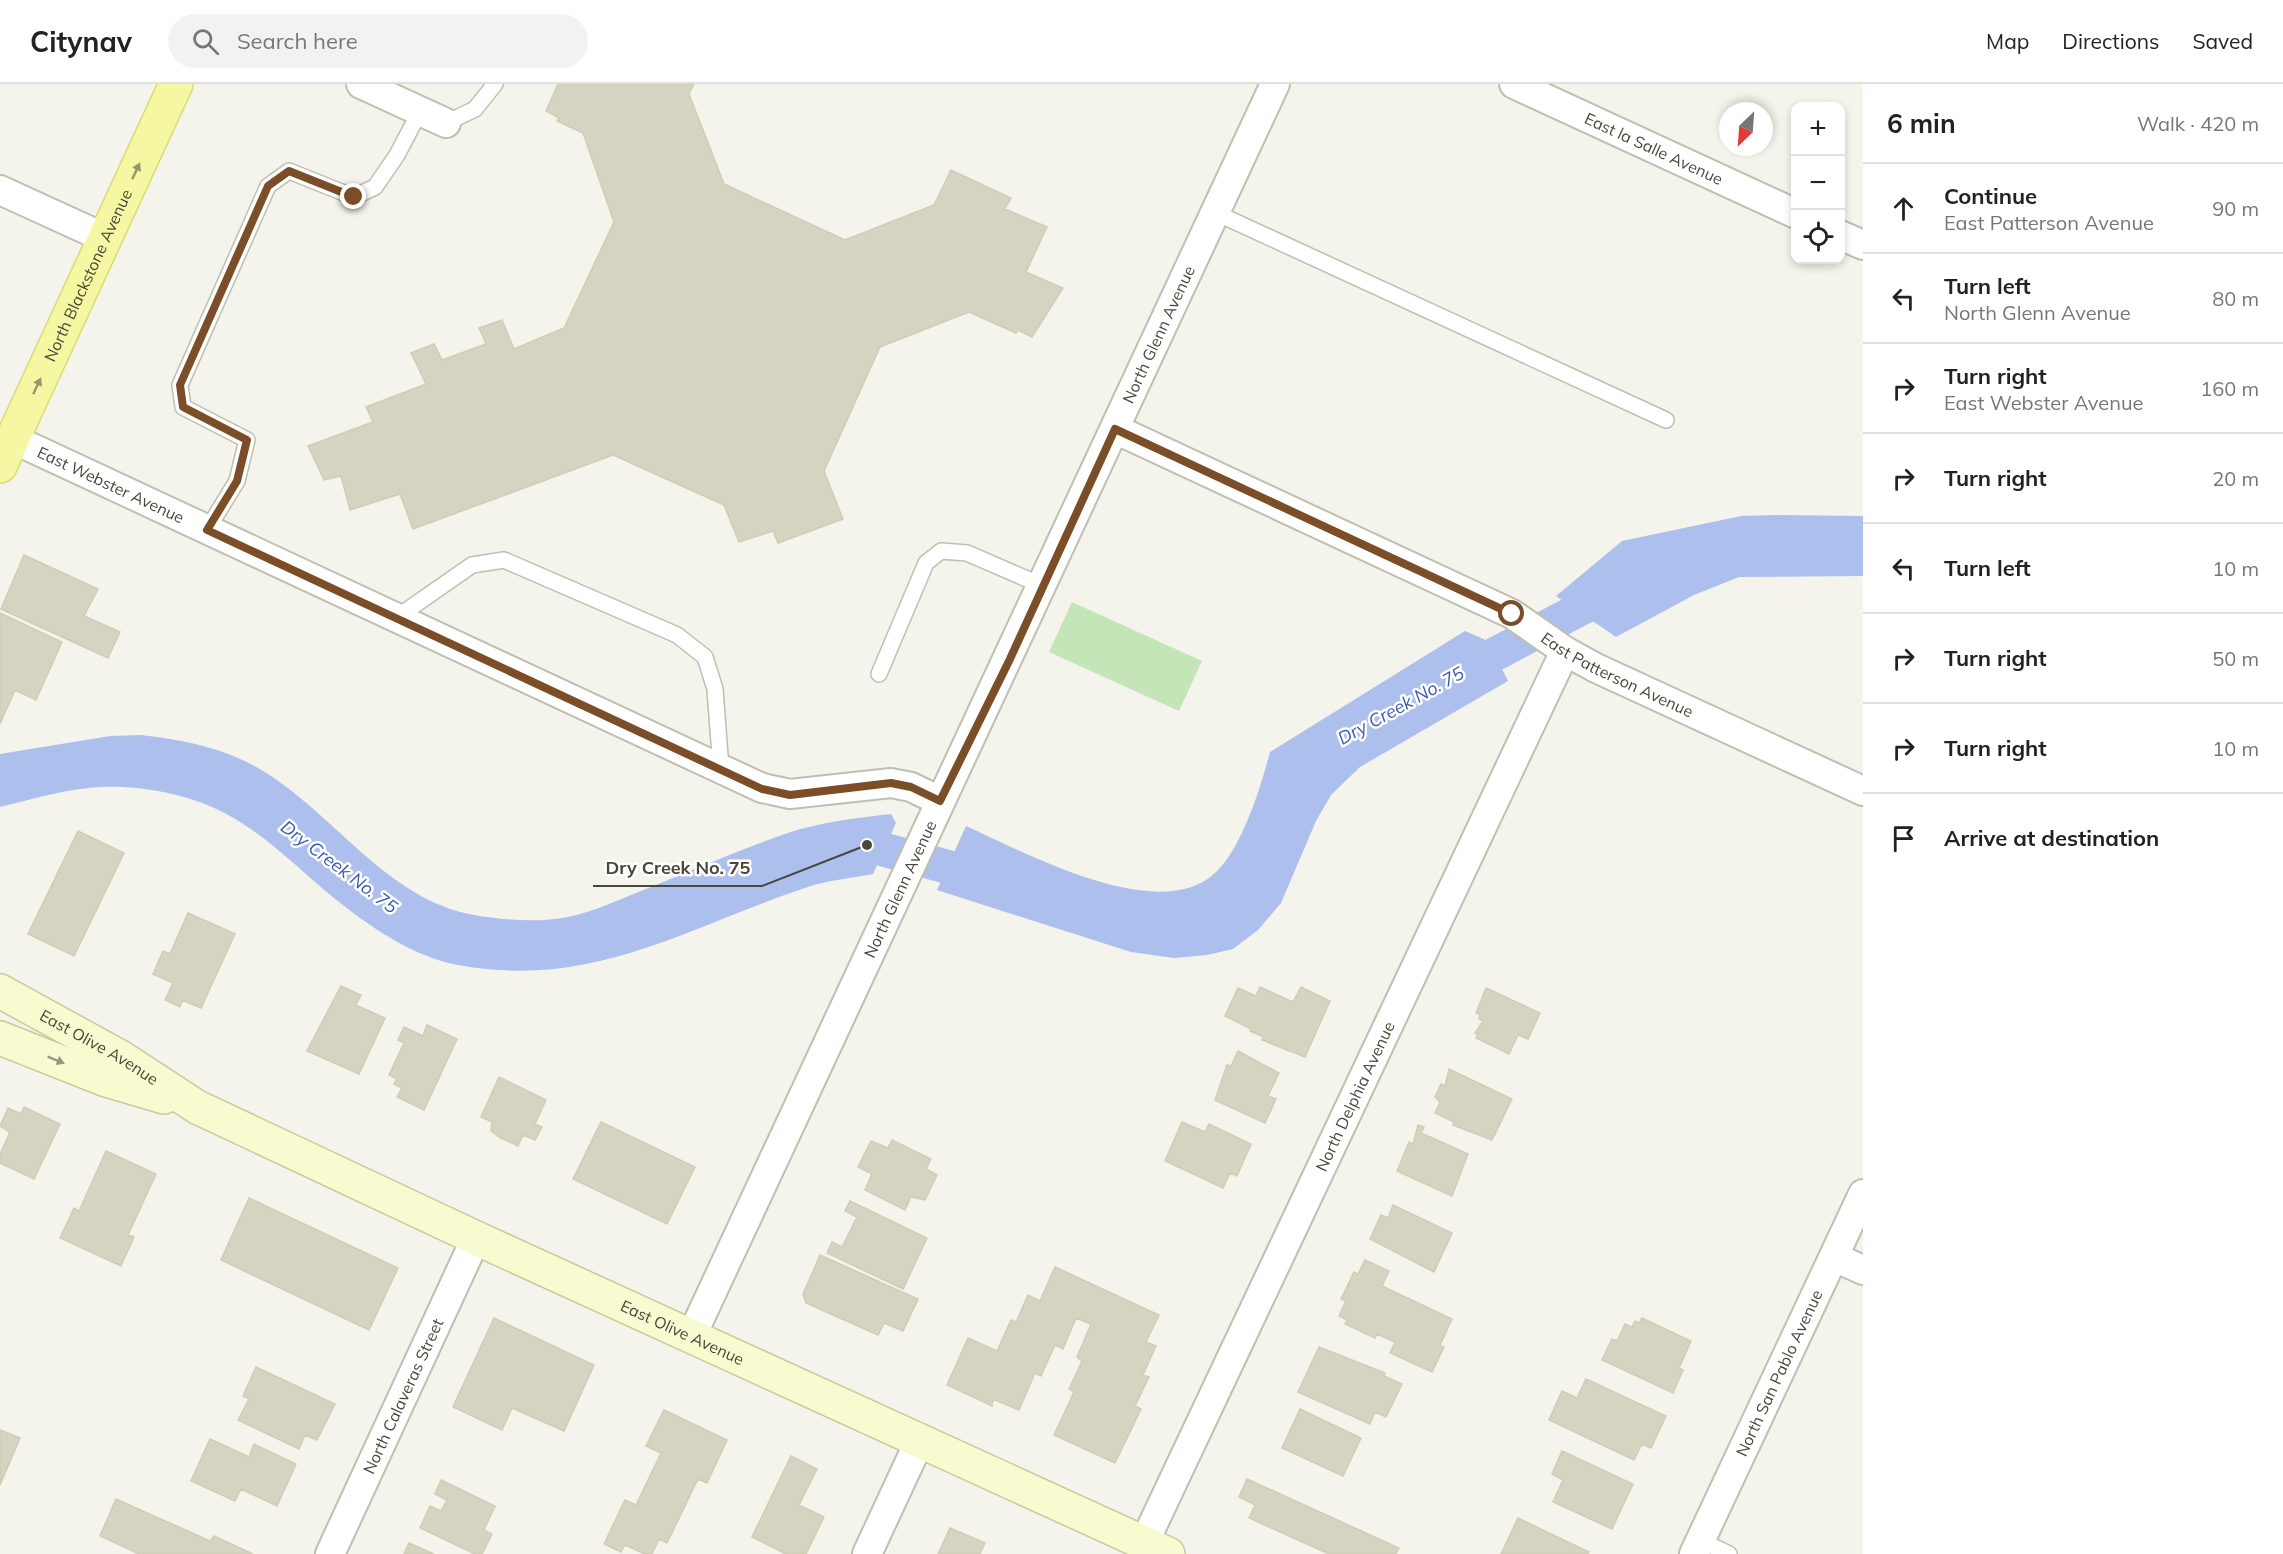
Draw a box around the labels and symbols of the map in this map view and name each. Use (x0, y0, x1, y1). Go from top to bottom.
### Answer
north arrow (1719, 102, 1773, 156)
street label: East la Salle Avenue (1582, 108, 1726, 189)
one-way arrow (132, 162, 141, 179)
route end (340, 183, 366, 209)
street label: North Blackstone Avenue (40, 186, 136, 365)
street label: North Glenn Avenue (1118, 262, 1199, 406)
one-way arrow (32, 377, 41, 394)
street label: East Webster Avenue (34, 442, 187, 527)
route start (1498, 600, 1524, 626)
street label: East Patterson Avenue (1537, 628, 1696, 721)
water label: Dry Creek No. 75 (1334, 661, 1468, 750)
water label: Dry Creek No. 75 (276, 815, 403, 918)
street label: North Glenn Avenue (859, 817, 940, 961)
callout: Dry Creek No. 75 (593, 850, 762, 886)
text: Dry Creek No. 75 (606, 856, 751, 879)
street label: East Olive Avenue (37, 1005, 162, 1089)
street label: North Delphia Avenue (1311, 1018, 1399, 1174)
one-way arrow (47, 1056, 65, 1065)
street label: North San Pablo Avenue (1731, 1286, 1827, 1460)
street label: East Olive Avenue (618, 1295, 747, 1369)
street label: North Calaveras Street (358, 1315, 448, 1477)

